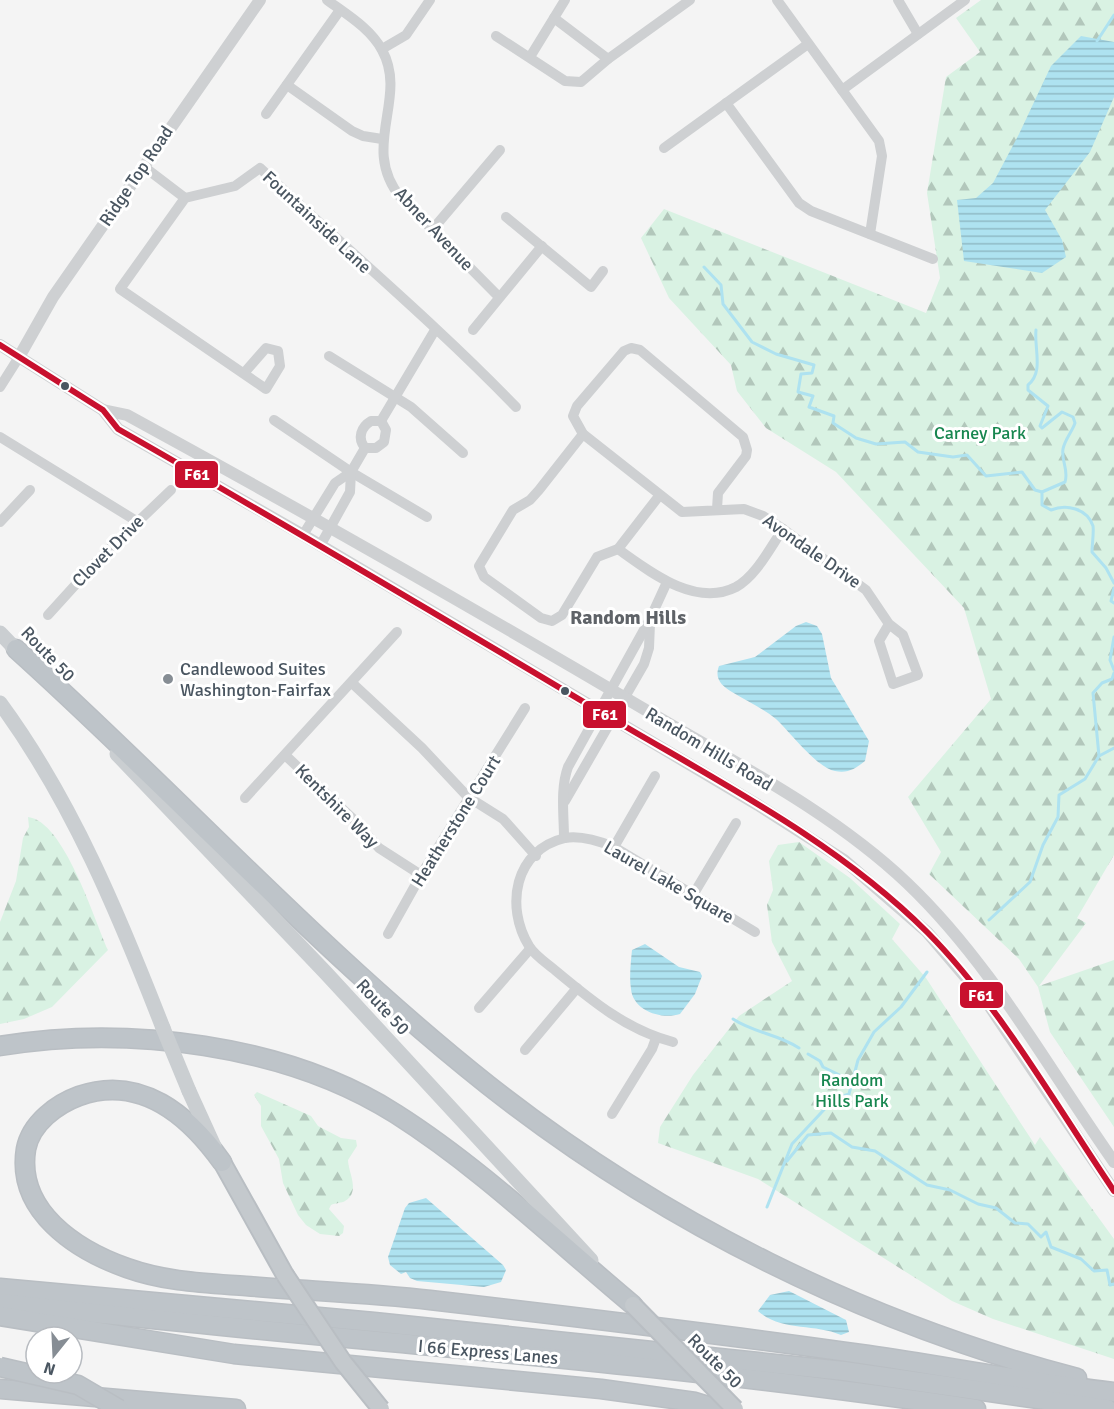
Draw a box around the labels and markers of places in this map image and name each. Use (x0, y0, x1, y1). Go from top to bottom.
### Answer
unlabelled marker (59, 380, 71, 392)
place label: Candlewood Suites Washington-Fairfax (180, 658, 331, 701)
marker: Candlewood Suites Washington-Fairfax (161, 672, 175, 686)
unlabelled marker (559, 685, 571, 697)

